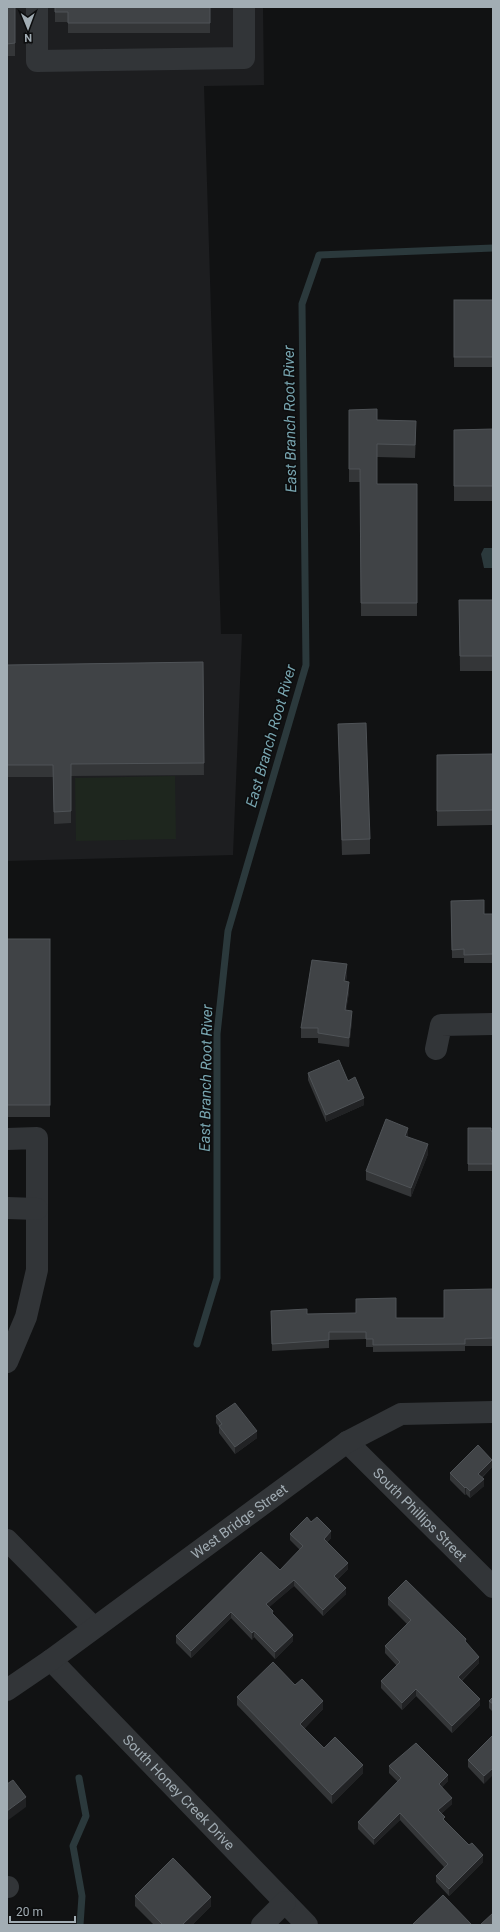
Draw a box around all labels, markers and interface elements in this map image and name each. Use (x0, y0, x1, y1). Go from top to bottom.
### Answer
north arrow (8, 8, 48, 48)
text: N (24, 31, 32, 44)
water label: East Branch Root River (280, 344, 300, 493)
water label: East Branch Root River (242, 662, 300, 809)
water label: East Branch Root River (196, 1003, 216, 1152)
street label: South Phillips Street (370, 1465, 471, 1565)
street label: West Bridge Street (188, 1480, 291, 1562)
street label: South Honey Creek Drive (120, 1732, 238, 1853)
scale bar (10, 1898, 75, 1924)
text: 20 m (16, 1905, 43, 1919)

